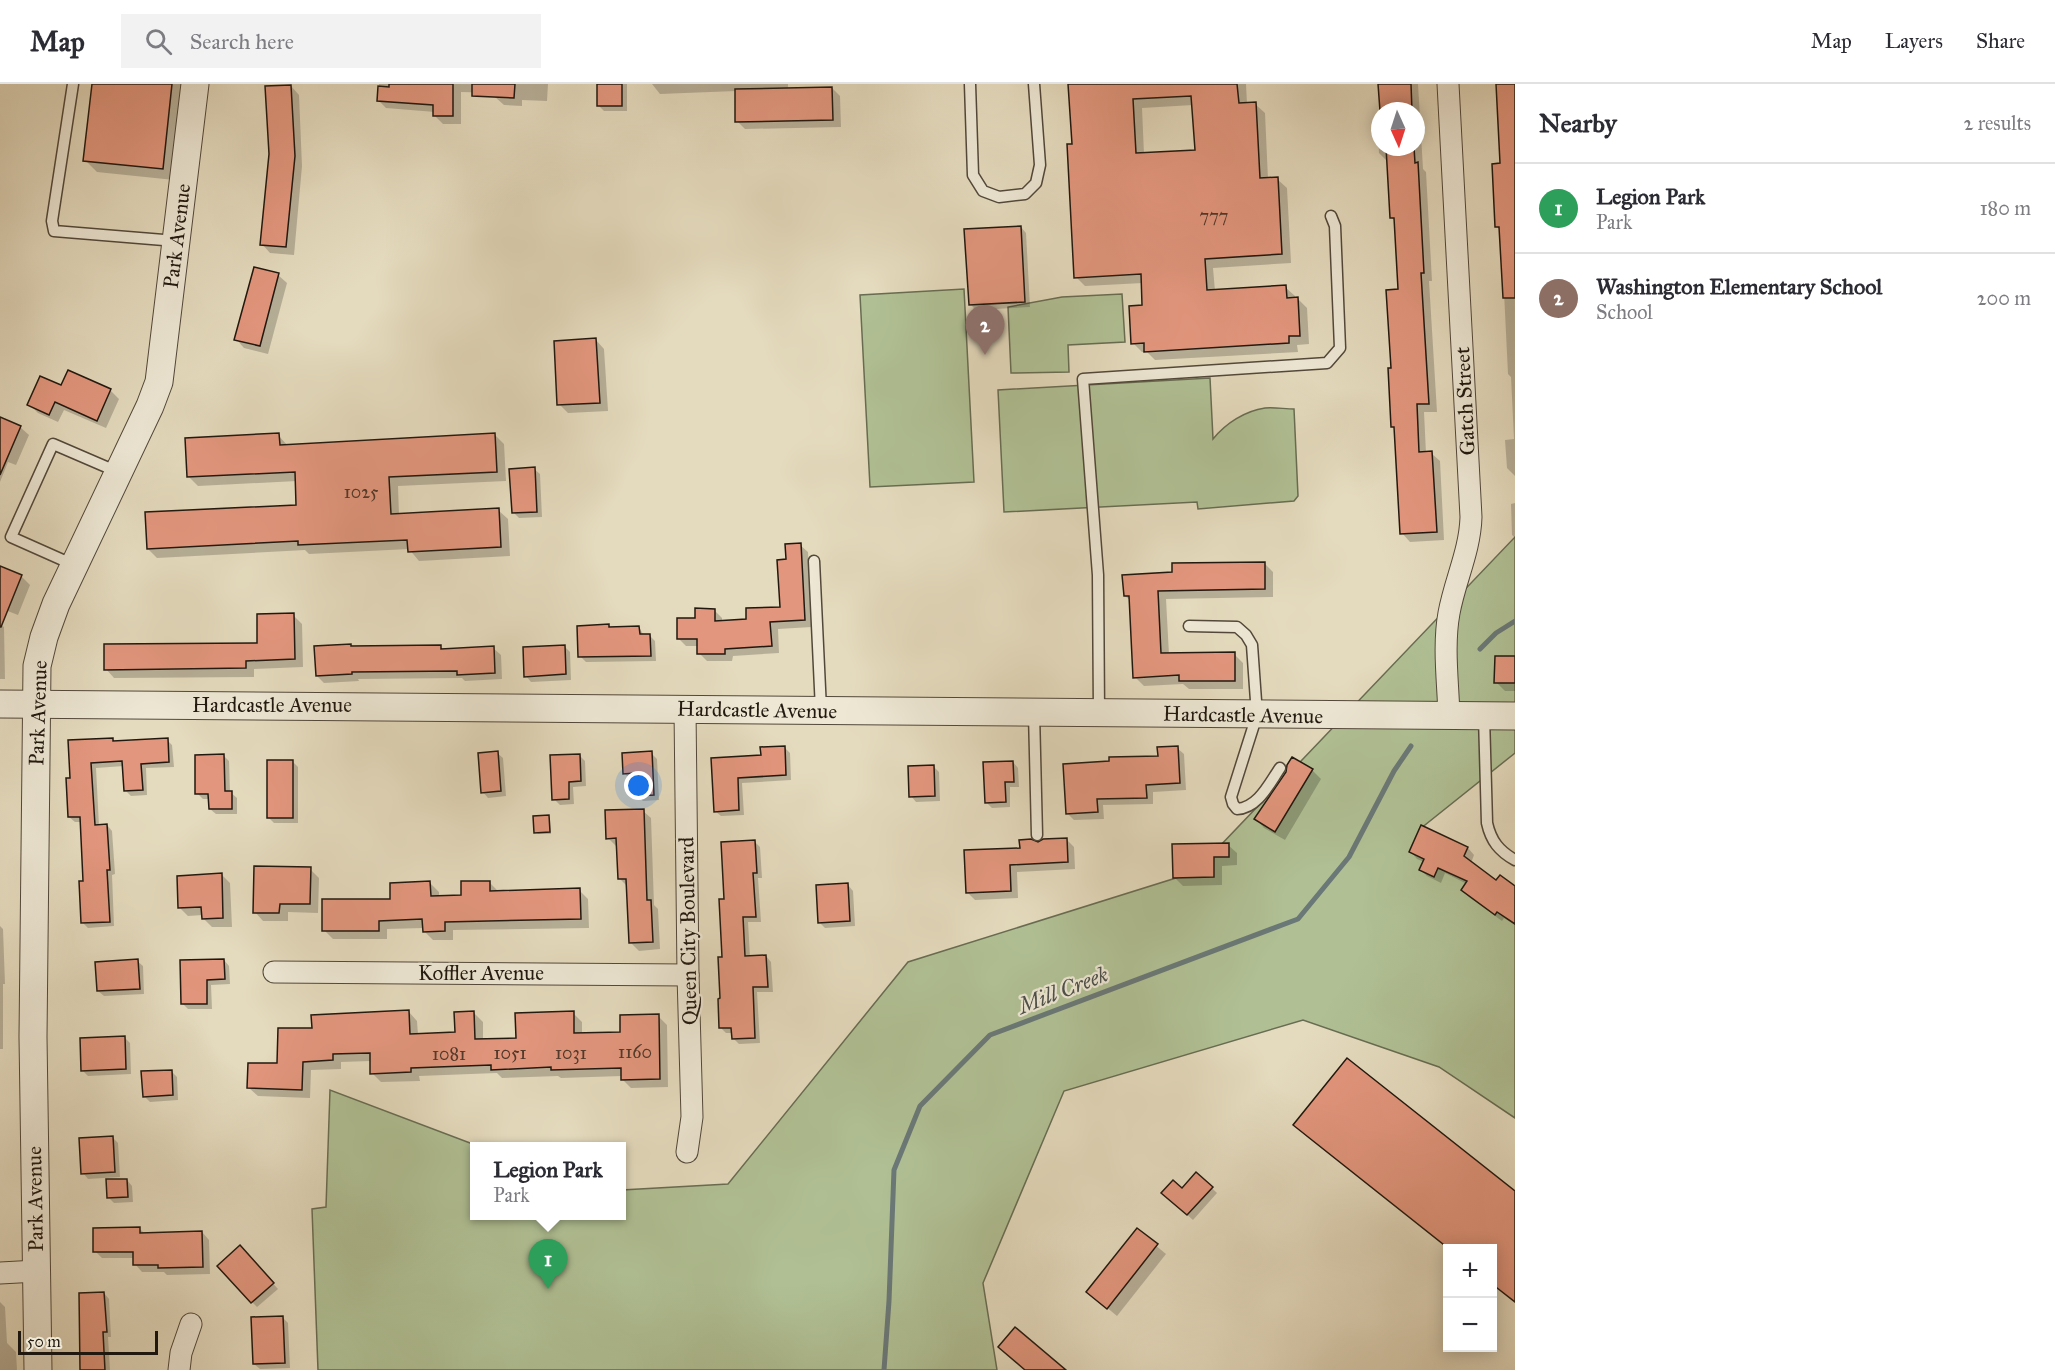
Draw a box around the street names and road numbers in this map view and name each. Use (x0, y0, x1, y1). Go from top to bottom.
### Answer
street label: Park Avenue (158, 182, 196, 290)
street label: Gatch Street (1449, 345, 1481, 456)
street label: Park Avenue (23, 660, 53, 766)
street label: Hardcastle Avenue (192, 692, 352, 718)
street label: Hardcastle Avenue (677, 696, 838, 724)
street label: Hardcastle Avenue (1163, 701, 1324, 729)
street label: Queen City Boulevard (673, 836, 703, 1025)
street label: Koffler Avenue (418, 960, 544, 986)
street label: Park Avenue (21, 1146, 49, 1252)

